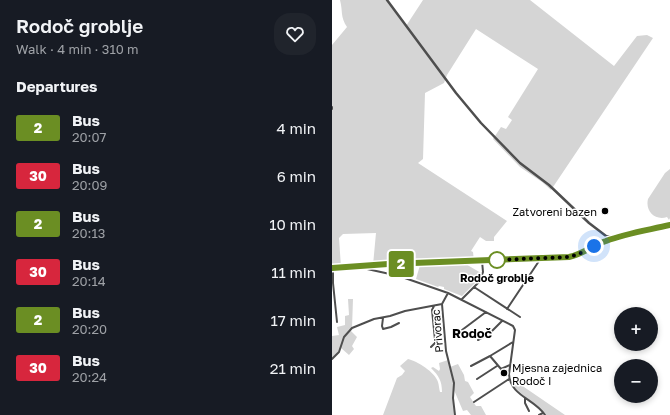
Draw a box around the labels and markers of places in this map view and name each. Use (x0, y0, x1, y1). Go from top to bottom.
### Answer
place label: Zatvoreni bazen (512, 205, 597, 218)
marker: Zatvoreni bazen (600, 206, 610, 216)
marker: Rodoč groblje (488, 251, 506, 269)
place label: Rodoč groblje (460, 271, 534, 284)
place label: Mjesna zajednica Rodoč I (512, 361, 602, 387)
marker: Mjesna zajednica Rodoč I (499, 368, 509, 378)

